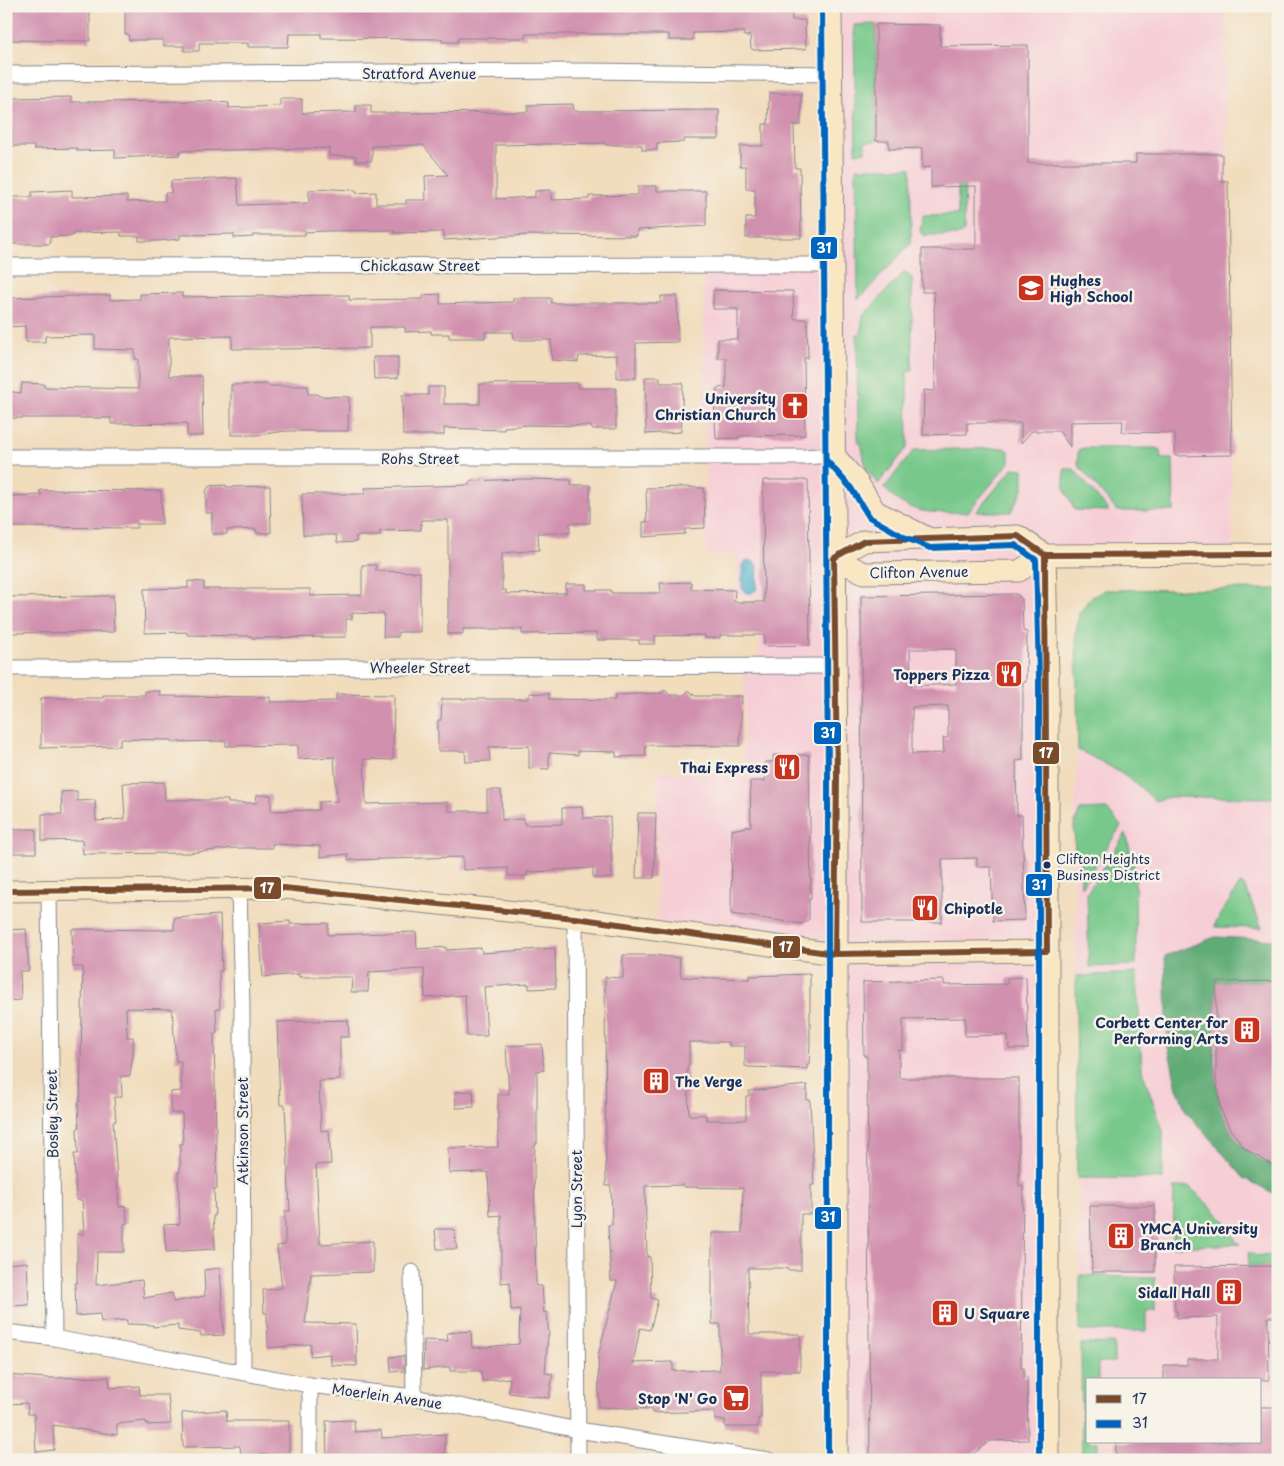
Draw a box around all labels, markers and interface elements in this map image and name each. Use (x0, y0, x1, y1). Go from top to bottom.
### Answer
street label: Stratford Avenue (362, 63, 477, 84)
line badge: 31 (810, 236, 838, 260)
text: 31 (816, 237, 832, 258)
street label: Chickasaw Street (360, 255, 480, 276)
place label: Hughes High School (1050, 270, 1133, 307)
school or university icon: Hughes High School (1016, 273, 1046, 303)
place label: University Christian Church (655, 388, 776, 425)
church icon: University Christian Church (780, 391, 810, 421)
street label: Rohs Street (381, 448, 459, 469)
street label: Clifton Avenue (869, 561, 969, 583)
street label: Wheeler Street (370, 657, 471, 678)
restaurant icon: Toppers Pizza (994, 659, 1024, 689)
place label: Toppers Pizza (893, 664, 991, 685)
line badge: 31 (813, 721, 842, 745)
text: 31 (820, 722, 836, 743)
line badge: 17 (1032, 741, 1060, 765)
text: 17 (1039, 742, 1054, 763)
restaurant icon: Thai Express (772, 752, 802, 782)
place label: Thai Express (680, 757, 768, 778)
place label: Clifton Heights Business District (1056, 849, 1160, 884)
marker: Clifton Heights Business District (1042, 860, 1052, 870)
line badge: 31 (1025, 873, 1053, 897)
text: 31 (1031, 874, 1047, 895)
line badge: 17 (253, 876, 282, 900)
text: 17 (260, 877, 275, 898)
restaurant icon: Chipotle (910, 893, 940, 923)
place label: Chipotle (944, 898, 1003, 919)
line badge: 17 (772, 935, 801, 959)
text: 17 (779, 936, 794, 957)
place label: Corbett Center for Performing Arts (1095, 1012, 1229, 1049)
building icon: Corbett Center for Performing Arts (1232, 1015, 1262, 1045)
building icon: The Verge (641, 1066, 671, 1096)
street label: Bosley Street (41, 1069, 63, 1159)
place label: The Verge (675, 1071, 743, 1092)
street label: Atkinson Street (232, 1077, 253, 1185)
street label: Lyon Street (566, 1150, 587, 1228)
line badge: 31 (814, 1206, 842, 1230)
text: 31 (820, 1206, 836, 1227)
place label: YMCA University Branch (1140, 1218, 1258, 1255)
building icon: YMCA University Branch (1106, 1221, 1136, 1251)
building icon: Sidall Hall (1214, 1277, 1244, 1307)
place label: Sidall Hall (1138, 1282, 1210, 1303)
building icon: U Square (930, 1298, 960, 1328)
place label: U Square (964, 1303, 1030, 1324)
street label: Moerlein Avenue (330, 1378, 444, 1414)
legend (1086, 1378, 1262, 1444)
supermarket icon: Stop 'N' Go (721, 1383, 751, 1413)
text: 17 (1132, 1386, 1147, 1409)
place label: Stop 'N' Go (638, 1388, 717, 1409)
text: 31 (1132, 1410, 1148, 1433)

